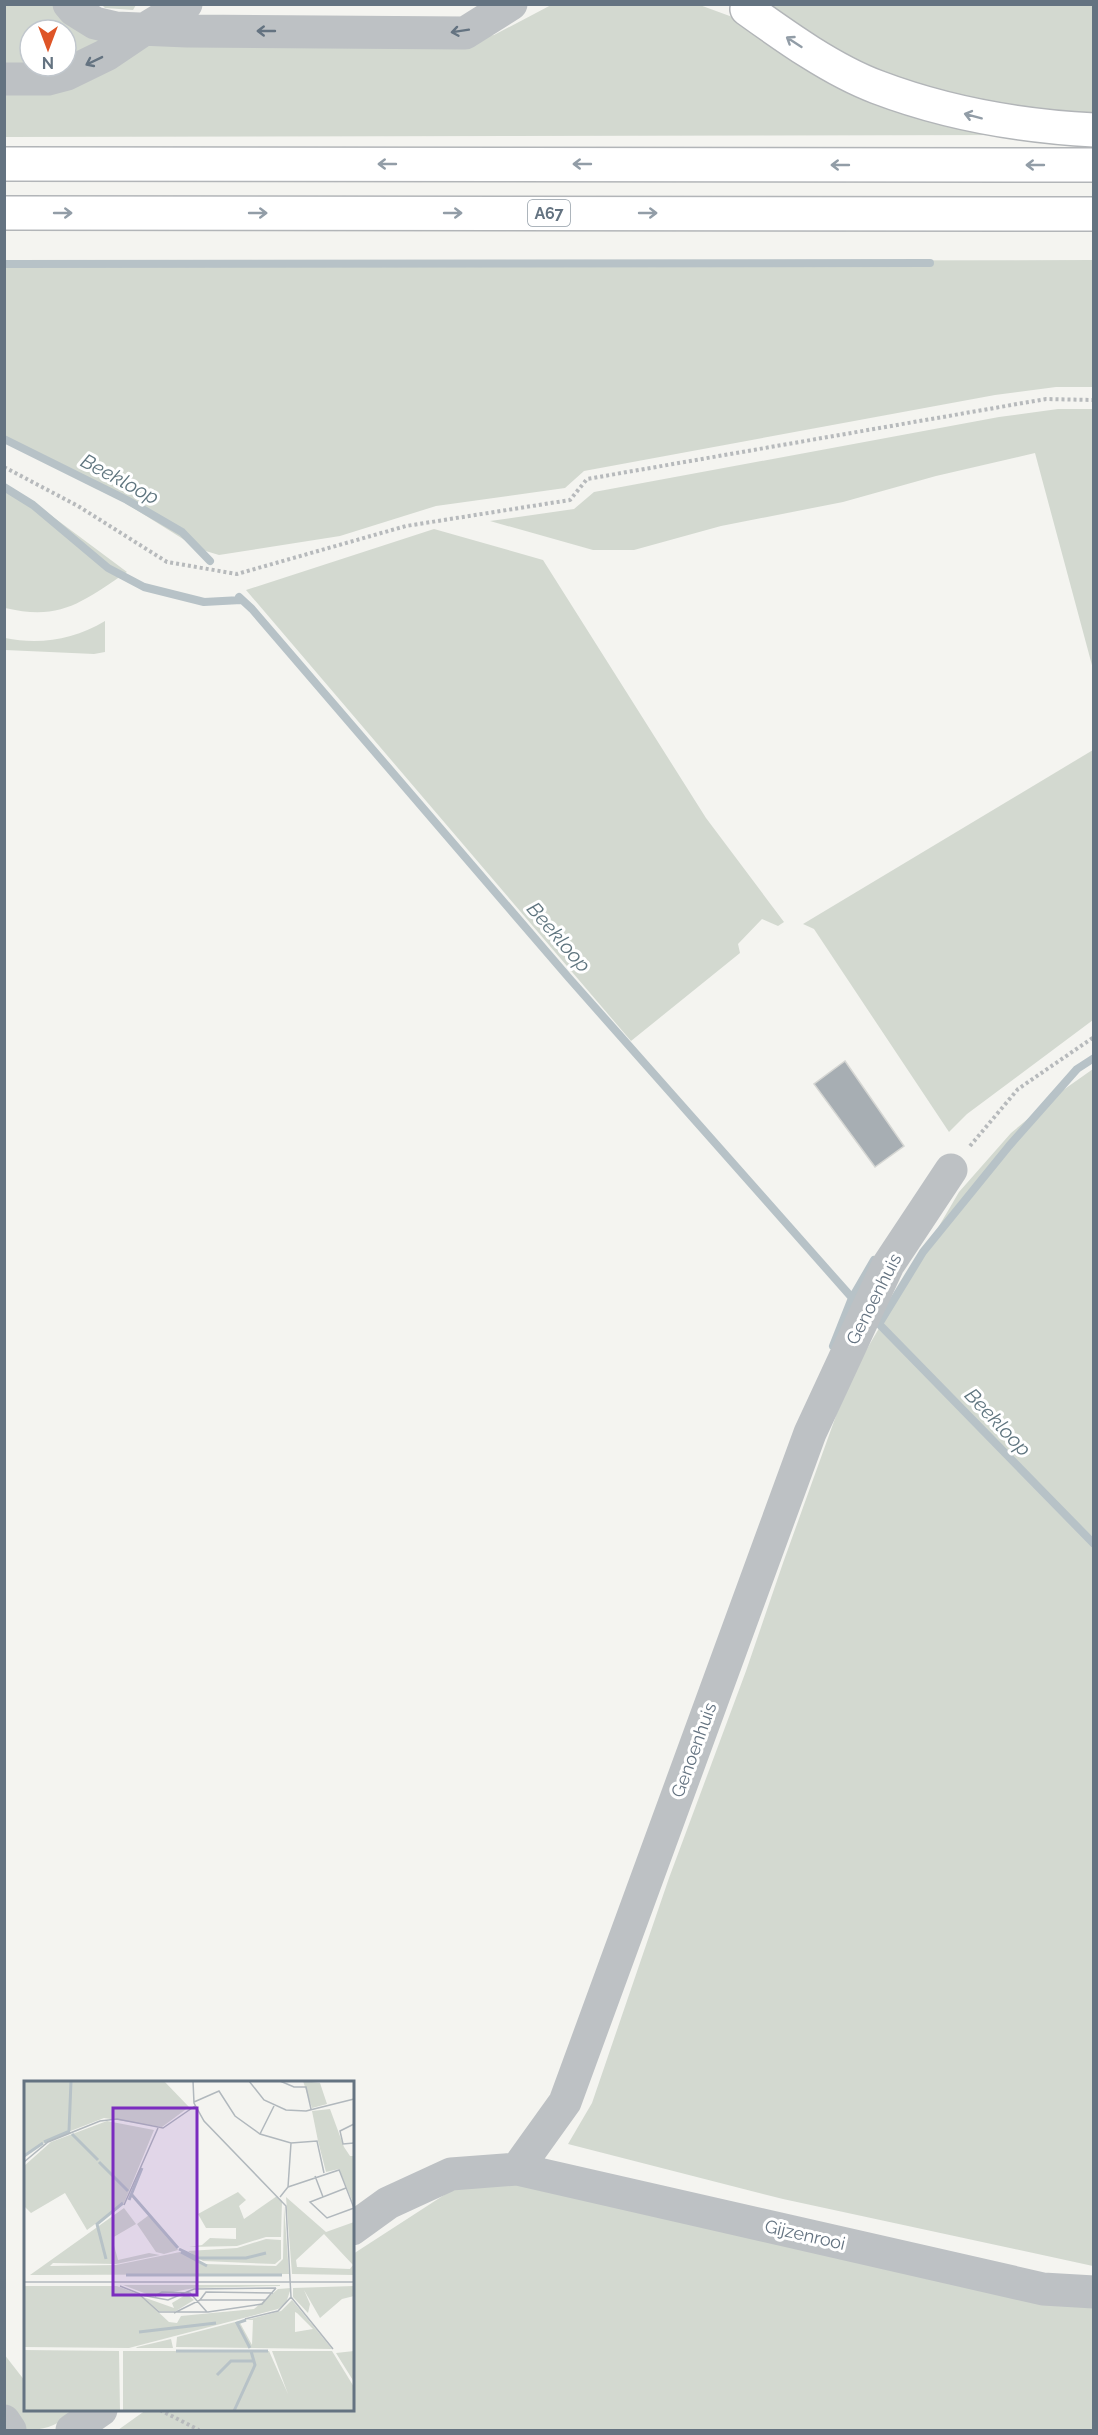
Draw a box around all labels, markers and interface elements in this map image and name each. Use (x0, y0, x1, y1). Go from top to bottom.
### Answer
north arrow (18, 18, 78, 78)
one-way arrow (256, 25, 276, 37)
one-way arrow (451, 26, 470, 37)
one-way arrow (786, 36, 803, 48)
text: N (42, 53, 54, 72)
one-way arrow (86, 56, 104, 68)
one-way arrow (964, 109, 983, 121)
one-way arrow (378, 158, 398, 170)
one-way arrow (573, 158, 593, 170)
one-way arrow (831, 159, 851, 171)
one-way arrow (1026, 159, 1046, 171)
road number: A67 (528, 200, 570, 226)
one-way arrow (53, 207, 72, 219)
one-way arrow (248, 207, 267, 219)
one-way arrow (443, 207, 462, 219)
one-way arrow (637, 207, 657, 219)
water label: Beekloop (77, 448, 163, 510)
water label: Beekloop (522, 897, 596, 977)
street label: Genoenhuis (842, 1249, 906, 1348)
water label: Beekloop (960, 1383, 1036, 1461)
street label: Genoenhuis (667, 1699, 721, 1800)
inset map (24, 2081, 354, 2411)
street label: Gijzenrooi (763, 2215, 847, 2254)

